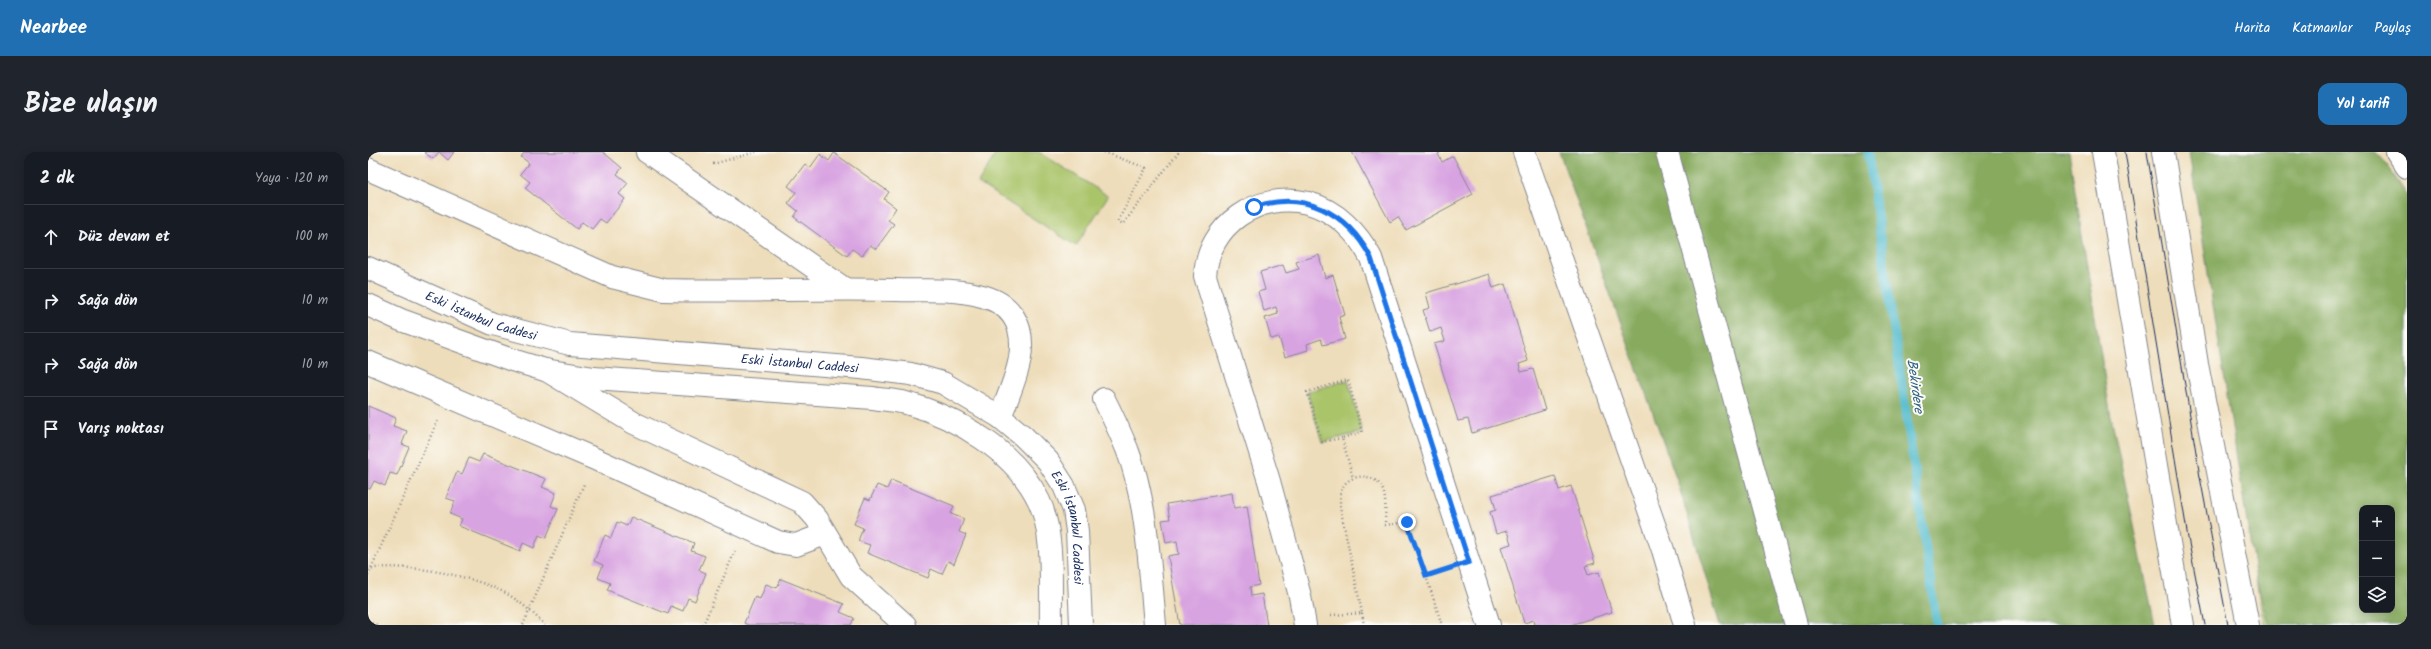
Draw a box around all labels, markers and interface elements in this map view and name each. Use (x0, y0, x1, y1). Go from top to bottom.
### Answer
text: Nearbee (20, 13, 87, 43)
text: Harita (2234, 17, 2270, 39)
text: Katmanlar (2292, 17, 2352, 39)
text: Paylaş (2374, 17, 2411, 39)
text: Bize ulaşın (24, 82, 158, 127)
button: Yol tarifi (2318, 83, 2407, 125)
text: 2 dk (40, 165, 74, 192)
text: Yaya · 120 m (255, 168, 328, 189)
route start (1245, 198, 1263, 216)
text: Düz devam et (78, 225, 170, 249)
icon: ahead (40, 226, 62, 248)
text: 100 m (295, 226, 328, 247)
street label: Eski İstanbul Caddesi (421, 286, 540, 347)
text: Sağa dön (78, 289, 138, 313)
icon: right (40, 290, 62, 312)
text: 10 m (302, 290, 328, 311)
street label: Eski İstanbul Caddesi (740, 349, 860, 380)
text: Sağa dön (78, 353, 138, 377)
icon: right (40, 354, 62, 376)
text: 10 m (302, 354, 328, 375)
water label: Bekirdere (1900, 358, 1930, 416)
text: Varış noktası (78, 417, 164, 441)
icon: arrive (40, 418, 62, 440)
street label: Eski İstanbul Caddesi (1044, 466, 1088, 586)
map controls (2359, 505, 2395, 613)
button: + (2359, 505, 2395, 541)
route end (1398, 513, 1416, 531)
button: − (2359, 541, 2395, 577)
button: layers (2359, 577, 2395, 613)

